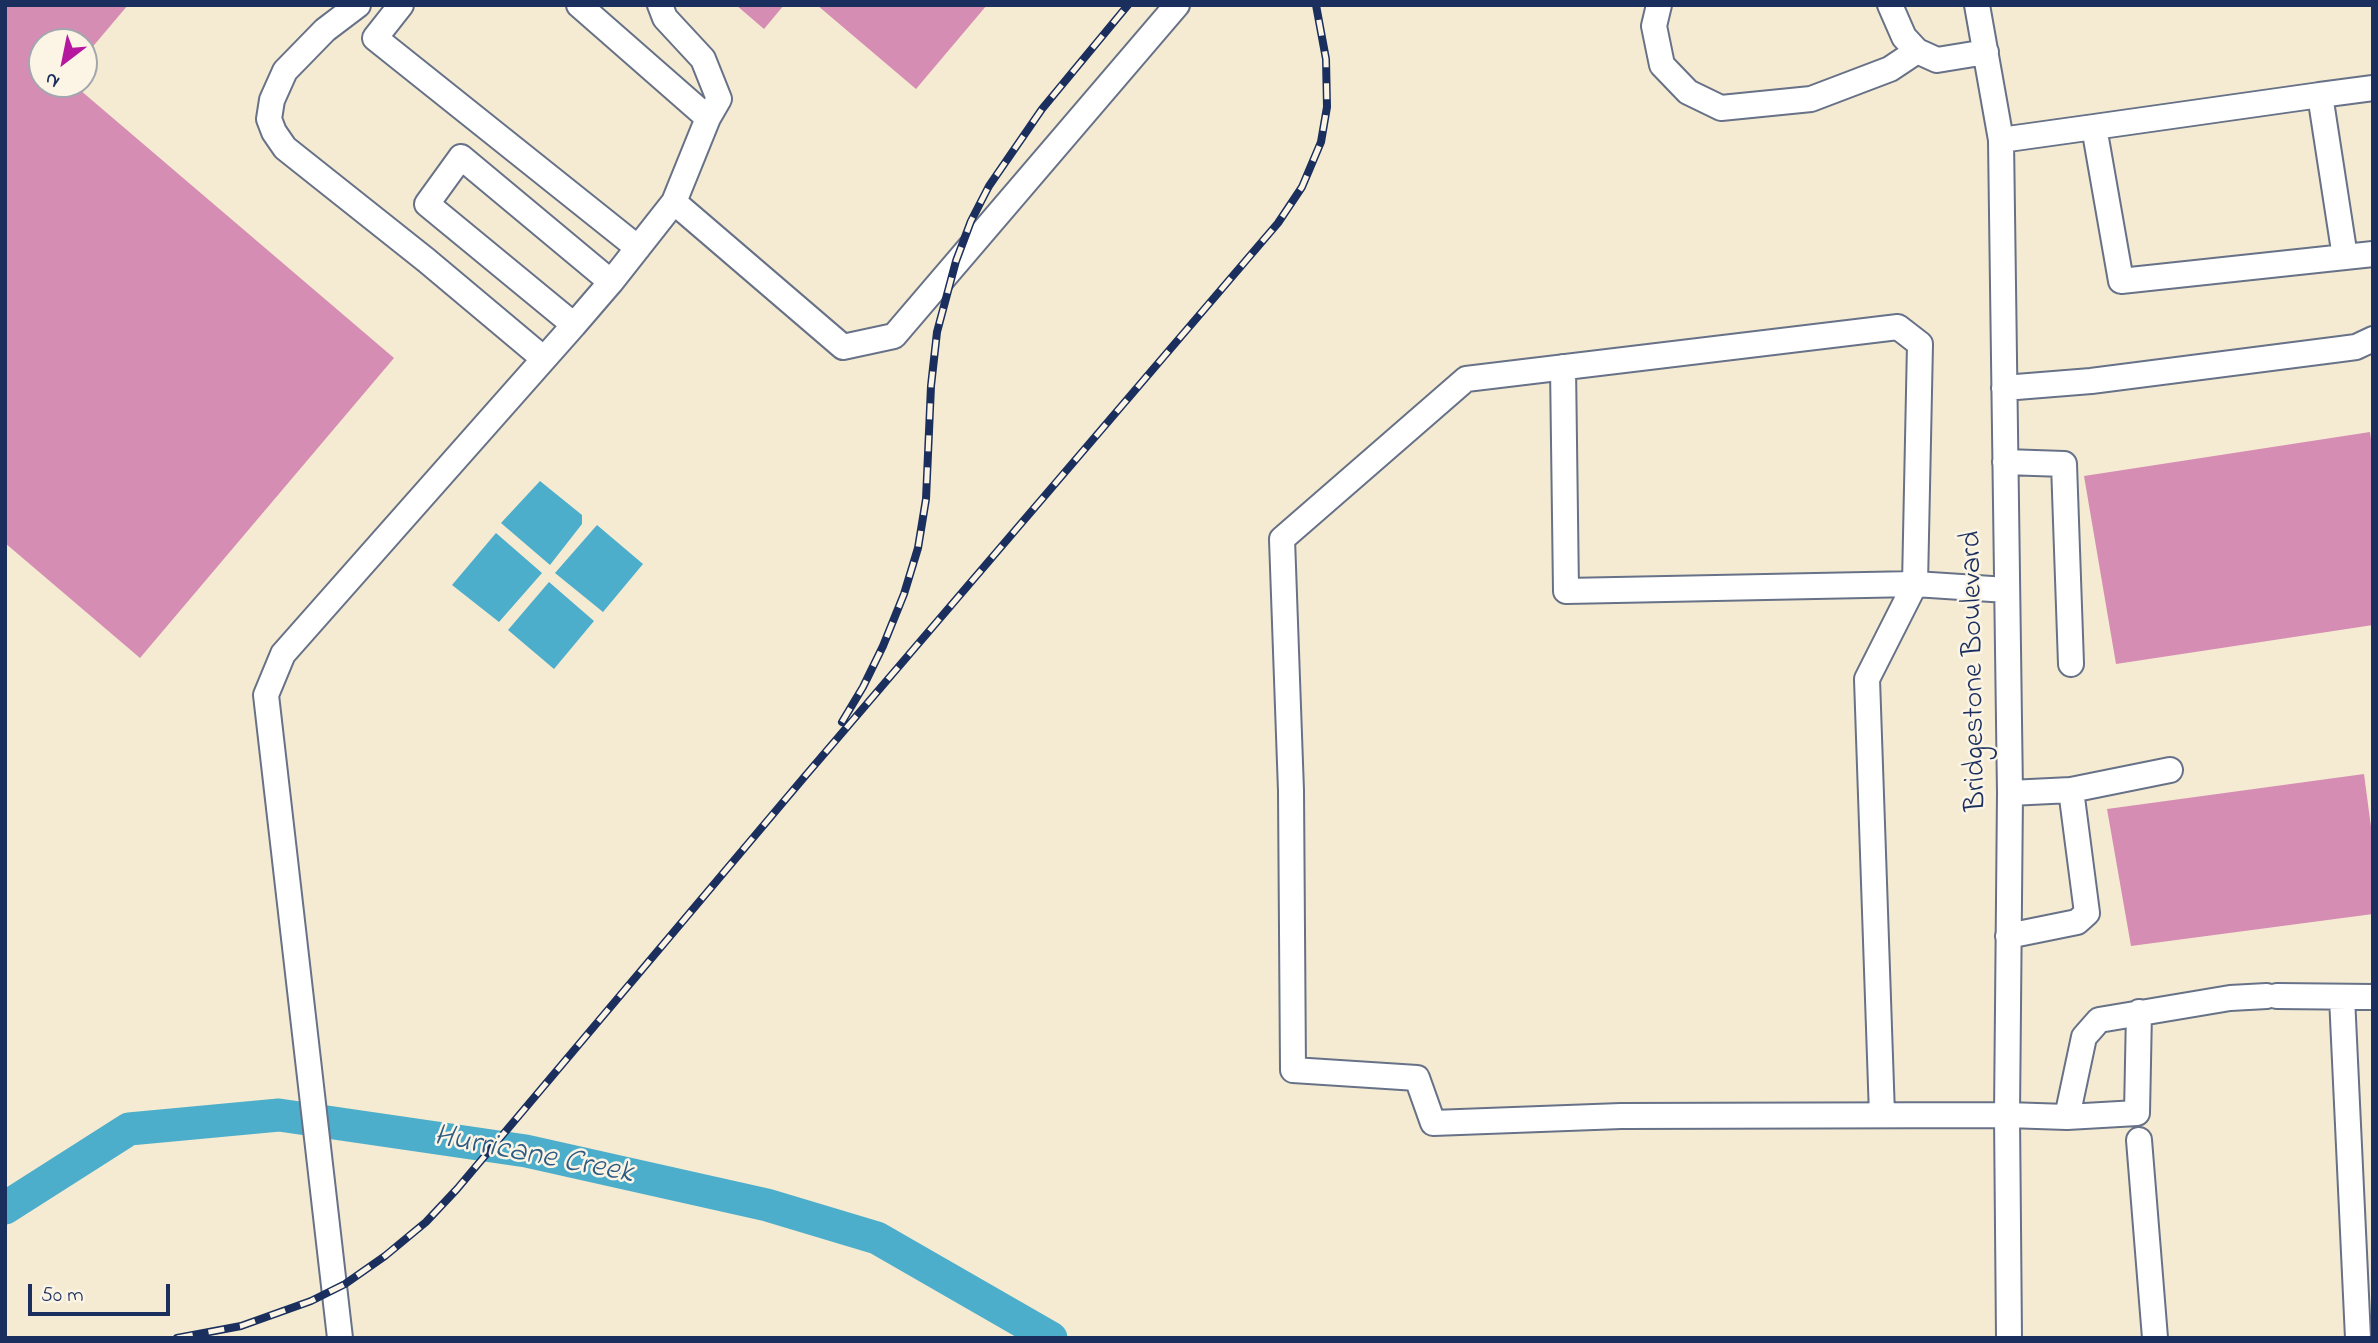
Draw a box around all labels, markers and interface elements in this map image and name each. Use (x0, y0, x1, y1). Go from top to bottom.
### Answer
north arrow (28, 28, 98, 98)
text: N (40, 65, 65, 94)
street label: Bridgestone Boulevard (1956, 530, 1996, 812)
water label: Hurricane Creek (430, 1119, 636, 1195)
scale bar (32, 1270, 173, 1314)
text: 50 m (41, 1281, 84, 1311)

